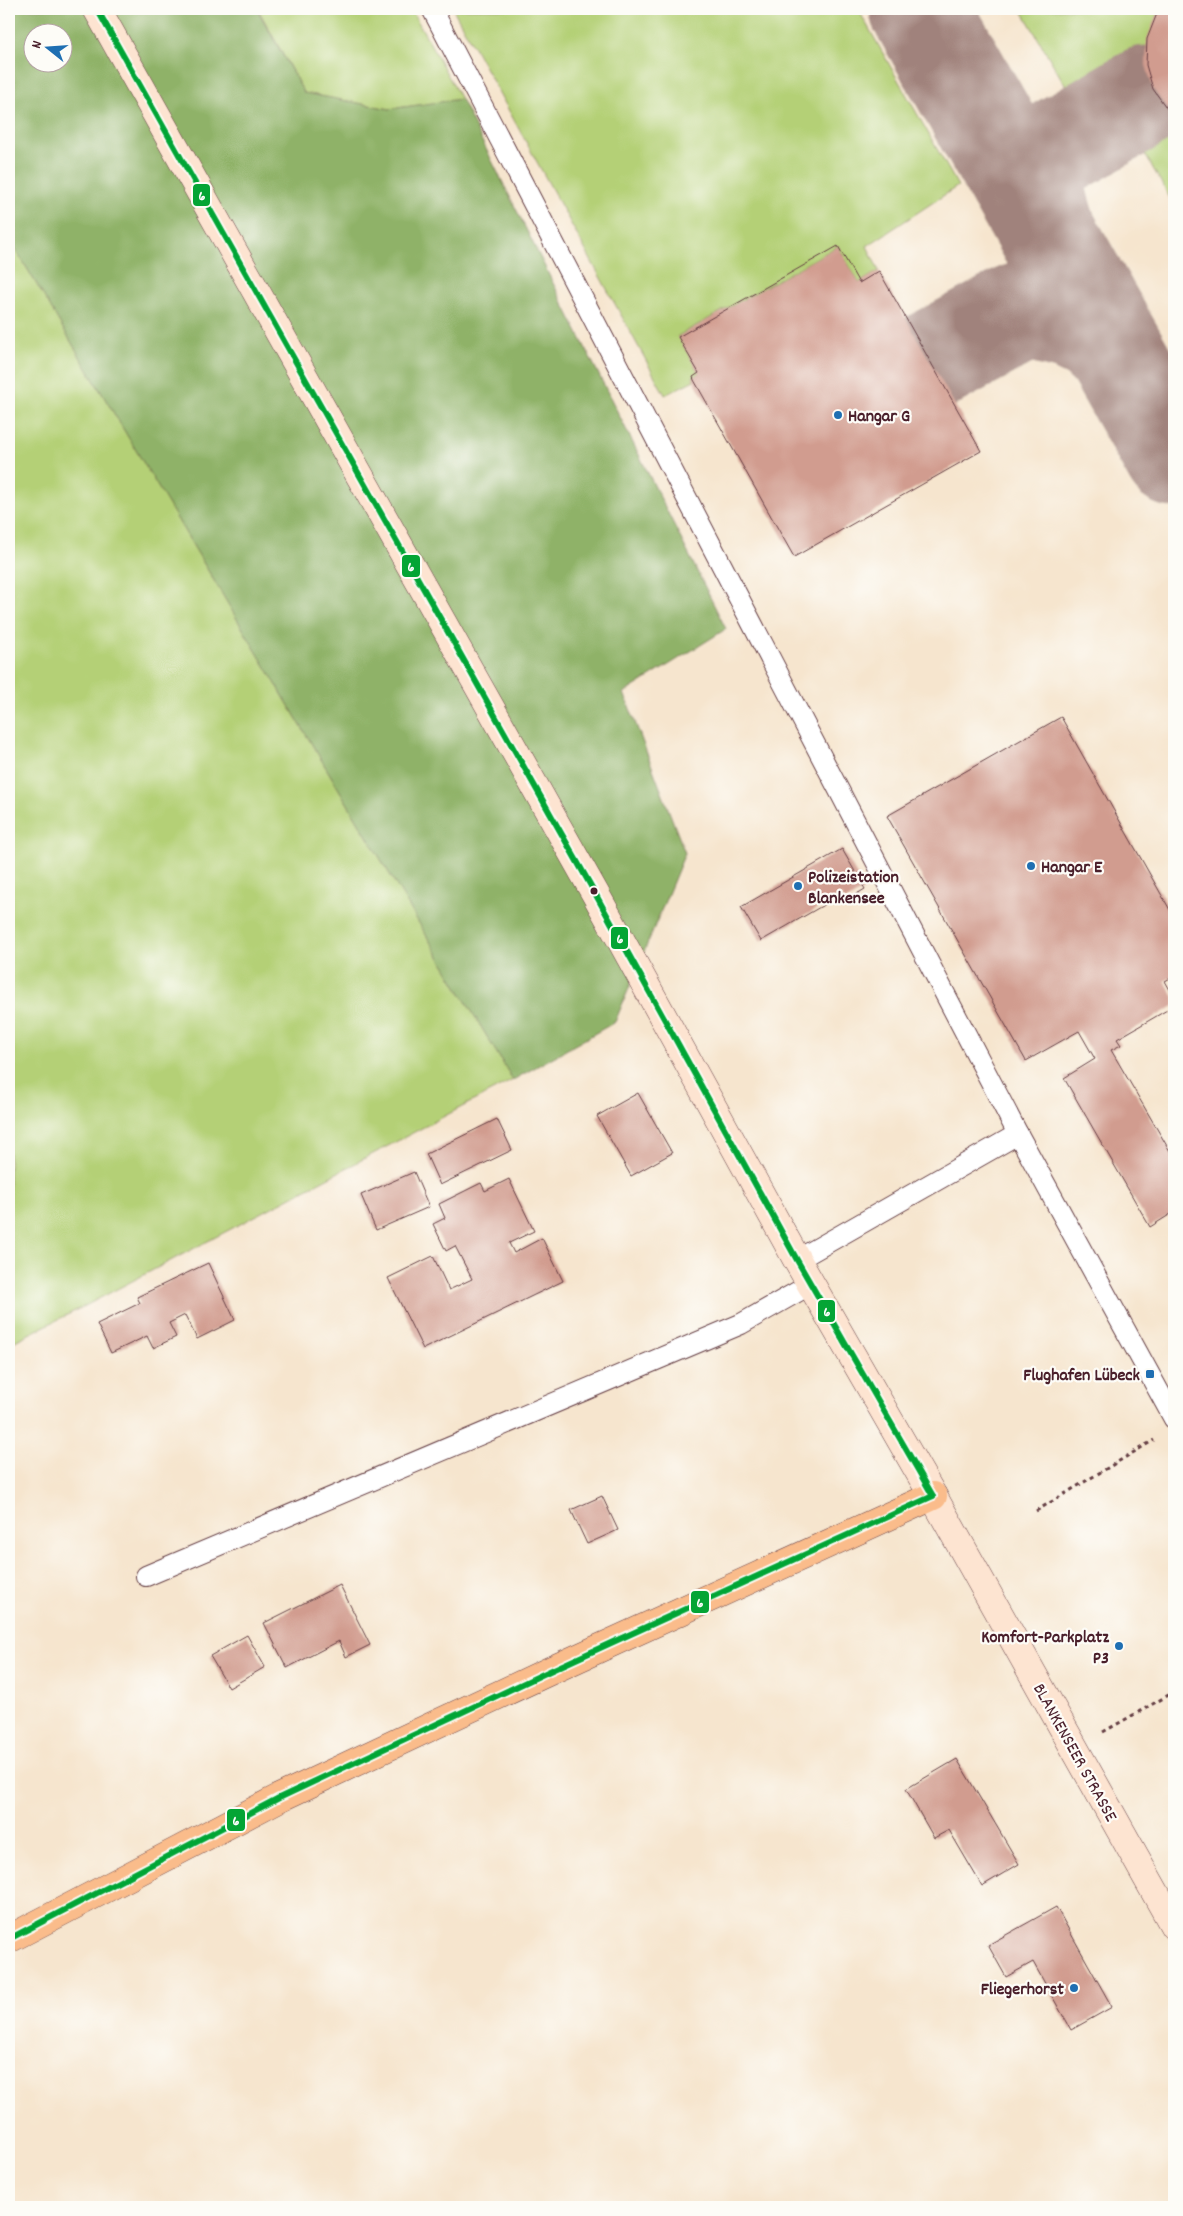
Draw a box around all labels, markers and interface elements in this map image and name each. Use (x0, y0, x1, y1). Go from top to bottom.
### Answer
north arrow (22, 22, 72, 72)
text: N (27, 38, 48, 51)
line badge: 6 (192, 183, 211, 207)
text: 6 (199, 187, 206, 207)
place label: Hangar G (848, 405, 910, 430)
marker: Hangar G (832, 409, 844, 421)
line badge: 6 (401, 554, 421, 578)
text: 6 (408, 558, 415, 578)
place label: Hangar E (1041, 856, 1103, 881)
marker: Hangar E (1025, 860, 1037, 872)
place label: Polizeistation Blankensee (808, 866, 899, 912)
marker: Polizeistation Blankensee (792, 880, 804, 892)
unlabelled marker (589, 886, 599, 896)
line badge: 6 (610, 926, 629, 950)
text: 6 (617, 930, 624, 950)
line badge: 6 (817, 1299, 836, 1323)
text: 6 (824, 1303, 831, 1323)
place label: Flughafen Lübeck (1023, 1364, 1141, 1389)
marker: Flughafen Lübeck (1144, 1368, 1156, 1380)
line badge: 6 (690, 1590, 710, 1614)
text: 6 (697, 1594, 704, 1614)
place label: Komfort-Parkplatz P3 (981, 1626, 1109, 1672)
marker: Komfort-Parkplatz P3 (1113, 1640, 1125, 1652)
street label: BLANKENSEER STRASSE (1025, 1679, 1122, 1827)
line badge: 6 (226, 1808, 246, 1832)
text: 6 (233, 1812, 240, 1832)
place label: Fliegerhorst (981, 1978, 1064, 2003)
marker: Fliegerhorst (1068, 1982, 1080, 1994)

